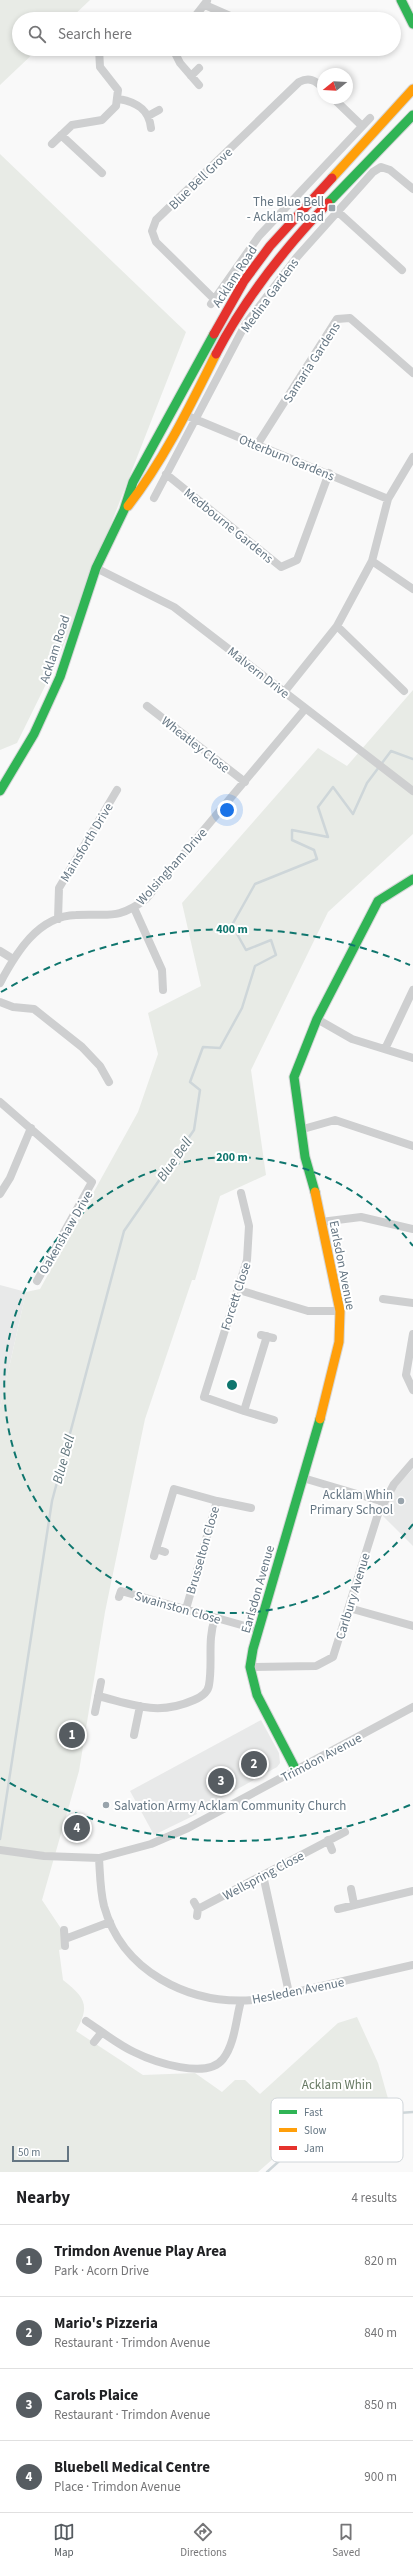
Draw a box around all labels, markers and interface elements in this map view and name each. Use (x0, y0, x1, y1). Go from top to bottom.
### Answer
search box (12, 12, 401, 56)
icon: search (26, 23, 48, 45)
text: Search here (58, 24, 132, 45)
north arrow (317, 68, 353, 104)
street label: Blue Bell Grove (165, 144, 237, 214)
place label: The Blue Bell - Acklam Road (247, 193, 324, 226)
marker: The Blue Bell - Acklam Road (327, 203, 337, 213)
street label: Acklam Road (208, 242, 262, 311)
street label: Medina Gardens (237, 254, 303, 336)
street label: Samaria Gardens (279, 318, 345, 406)
street label: Otterburn Gardens (236, 431, 338, 486)
street label: Medbourne Gardens (180, 484, 277, 568)
street label: Acklam Road (35, 613, 74, 686)
street label: Malvern Drive (224, 643, 293, 703)
street label: Wheatley Close (157, 712, 233, 777)
street label: Mainsforth Drive (56, 800, 118, 885)
your location (217, 800, 237, 820)
street label: Wolsingham Drive (132, 824, 211, 909)
text: 400 m (216, 921, 248, 938)
water label: Blue Bell (152, 1133, 198, 1186)
text: 200 m (216, 1149, 248, 1166)
street label: Oakenshaw Drive (35, 1187, 97, 1278)
street label: Earlsdon Avenue (325, 1219, 360, 1311)
street label: Forcett Close (217, 1260, 255, 1333)
centre of rings (225, 1378, 239, 1392)
water label: Blue Bell (48, 1432, 80, 1486)
place label: Acklam Whin Primary School (310, 1486, 393, 1519)
marker: Acklam Whin Primary School (396, 1496, 406, 1506)
street label: Brusselton Close (182, 1504, 224, 1596)
street label: Earlsdon Avenue (237, 1543, 279, 1635)
street label: Carlbury Avenue (331, 1551, 375, 1642)
street label: Swainston Close (133, 1587, 223, 1629)
pin: 1 (59, 1720, 85, 1750)
street label: Trimdon Avenue (278, 1729, 365, 1787)
pin: 2 (241, 1749, 267, 1779)
pin: 3 (208, 1766, 234, 1796)
place label: Salvation Army Acklam Community Church (114, 1797, 346, 1815)
marker: Salvation Army Acklam Community Church (101, 1800, 111, 1810)
pin: 4 (64, 1813, 90, 1843)
street label: Wellspring Close (220, 1847, 307, 1905)
street label: Hesleden Avenue (251, 1973, 346, 2009)
park label: Acklam Whin (302, 2076, 372, 2094)
legend (271, 2098, 403, 2162)
text: Fast (304, 2105, 323, 2120)
text: Slow (304, 2123, 327, 2138)
text: Jam (304, 2141, 324, 2156)
scale bar (12, 2144, 69, 2163)
text: 50 m (18, 2145, 40, 2160)
text: Nearby (16, 2186, 70, 2210)
text: 4 results (352, 2189, 397, 2207)
text: Trimdon Avenue Play Area (54, 2241, 227, 2262)
text: 1 (26, 2252, 32, 2270)
text: 820 m (364, 2252, 397, 2270)
text: Park · Acorn Drive (54, 2262, 149, 2280)
text: Mario's Pizzeria (54, 2313, 158, 2334)
text: 2 (26, 2324, 32, 2342)
text: 840 m (364, 2324, 397, 2342)
text: Restaurant · Trimdon Avenue (54, 2334, 210, 2352)
text: Carols Plaice (54, 2385, 138, 2406)
text: 3 (26, 2396, 32, 2414)
text: 850 m (364, 2396, 397, 2414)
text: Restaurant · Trimdon Avenue (54, 2406, 210, 2424)
text: Bluebell Medical Centre (54, 2457, 210, 2478)
text: 4 (26, 2468, 32, 2486)
text: 900 m (364, 2468, 397, 2486)
text: Place · Trimdon Avenue (54, 2478, 181, 2496)
tab: Map (53, 2521, 75, 2560)
tab: Directions (180, 2521, 227, 2560)
tab: Saved (332, 2521, 360, 2560)

